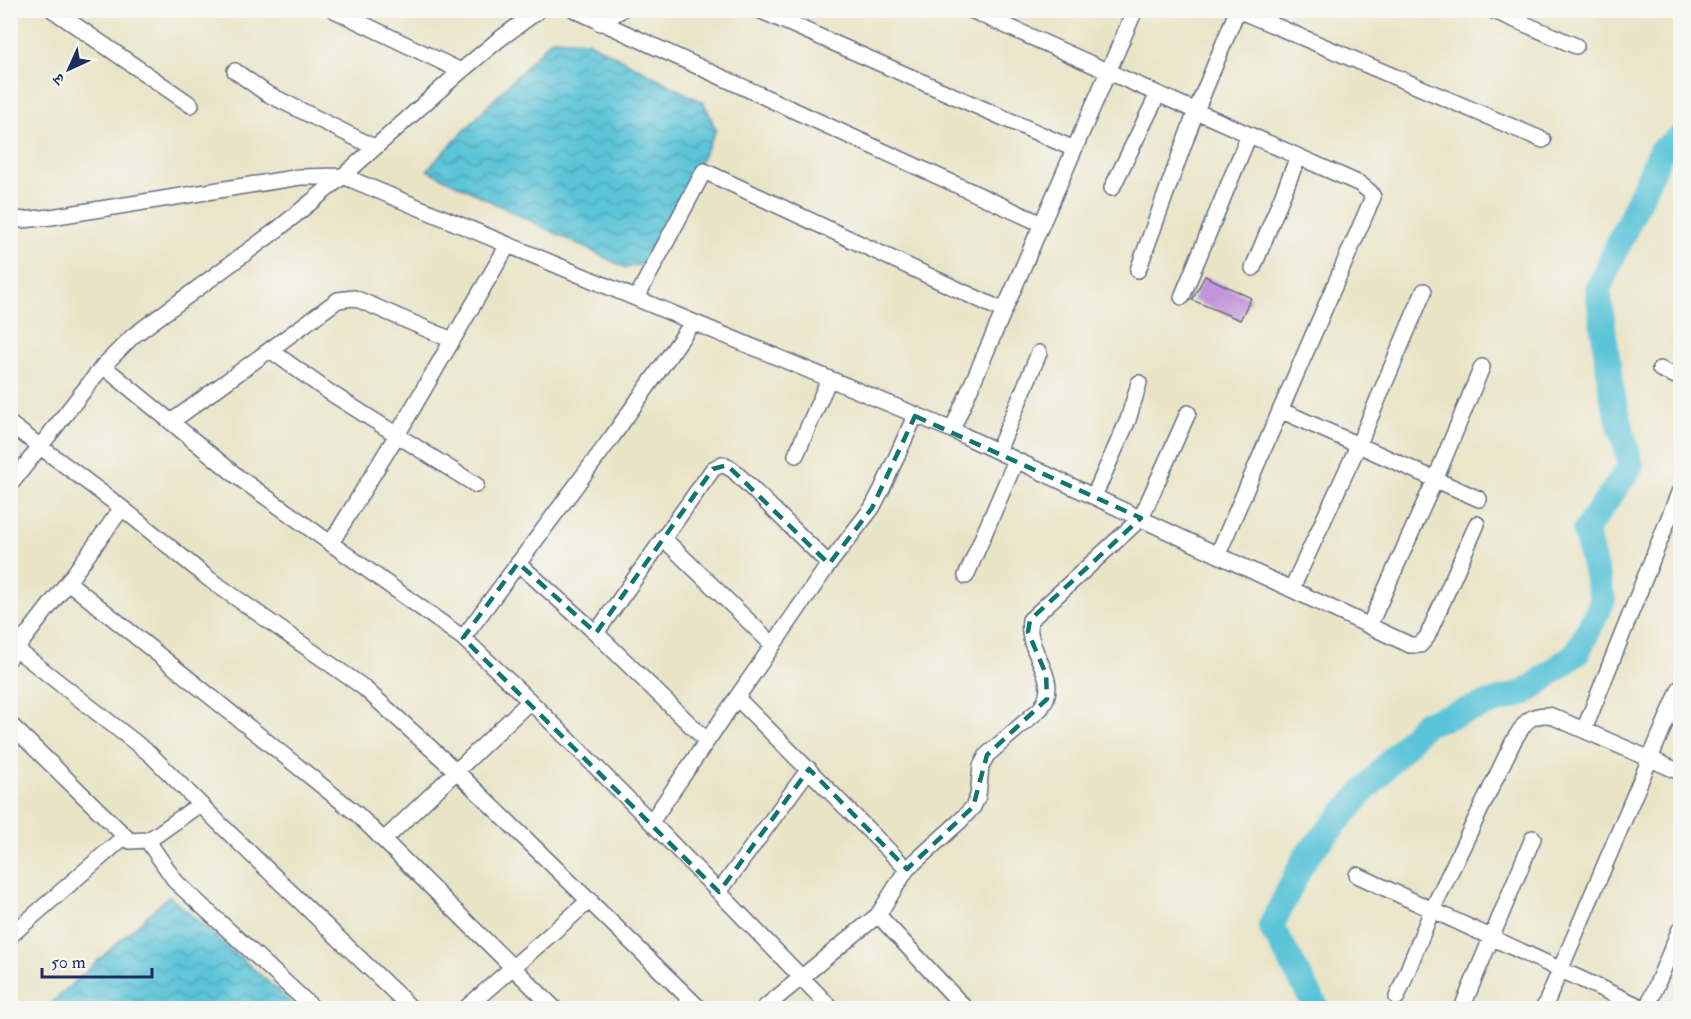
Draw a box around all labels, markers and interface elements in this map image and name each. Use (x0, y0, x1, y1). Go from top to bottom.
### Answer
north arrow (39, 39, 99, 99)
text: उ (48, 68, 70, 90)
scale bar (42, 941, 152, 979)
text: 50 m (51, 951, 86, 974)

